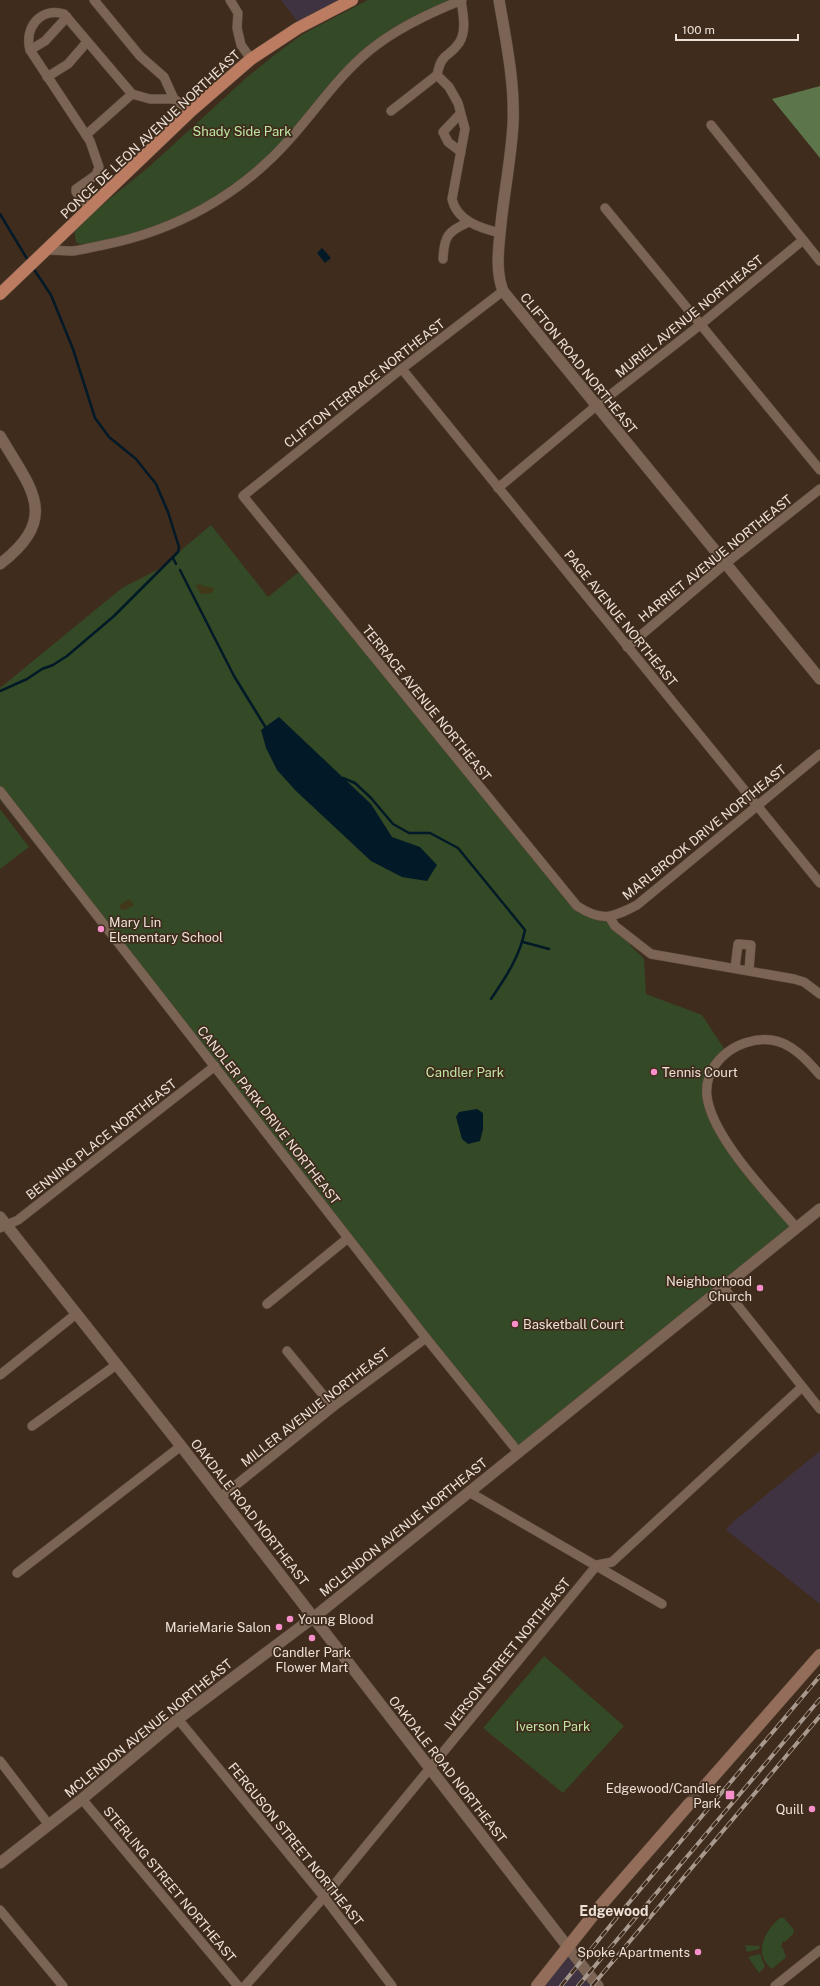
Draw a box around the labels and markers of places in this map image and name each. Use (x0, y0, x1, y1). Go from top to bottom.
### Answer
place label: Mary Lin Elementary School (109, 915, 223, 945)
marker: Mary Lin Elementary School (96, 924, 106, 934)
place label: Tennis Court (662, 1065, 738, 1080)
marker: Tennis Court (649, 1067, 659, 1077)
place label: Neighborhood Church (666, 1274, 752, 1304)
marker: Neighborhood Church (755, 1283, 765, 1293)
place label: Basketball Court (523, 1317, 624, 1332)
marker: Basketball Court (510, 1319, 520, 1329)
place label: Young Blood (298, 1612, 374, 1627)
marker: Young Blood (285, 1614, 295, 1624)
place label: MarieMarie Salon (165, 1620, 271, 1635)
marker: MarieMarie Salon (274, 1622, 284, 1632)
marker: Candler Park Flower Mart (307, 1633, 317, 1643)
place label: Candler Park Flower Mart (273, 1645, 351, 1675)
place label: Edgewood/Candler Park (606, 1781, 721, 1811)
marker: Edgewood/Candler Park (724, 1789, 736, 1801)
place label: Quill (776, 1802, 804, 1817)
marker: Quill (807, 1804, 817, 1814)
place label: Spoke Apartments (577, 1945, 690, 1960)
marker: Spoke Apartments (693, 1947, 703, 1957)

